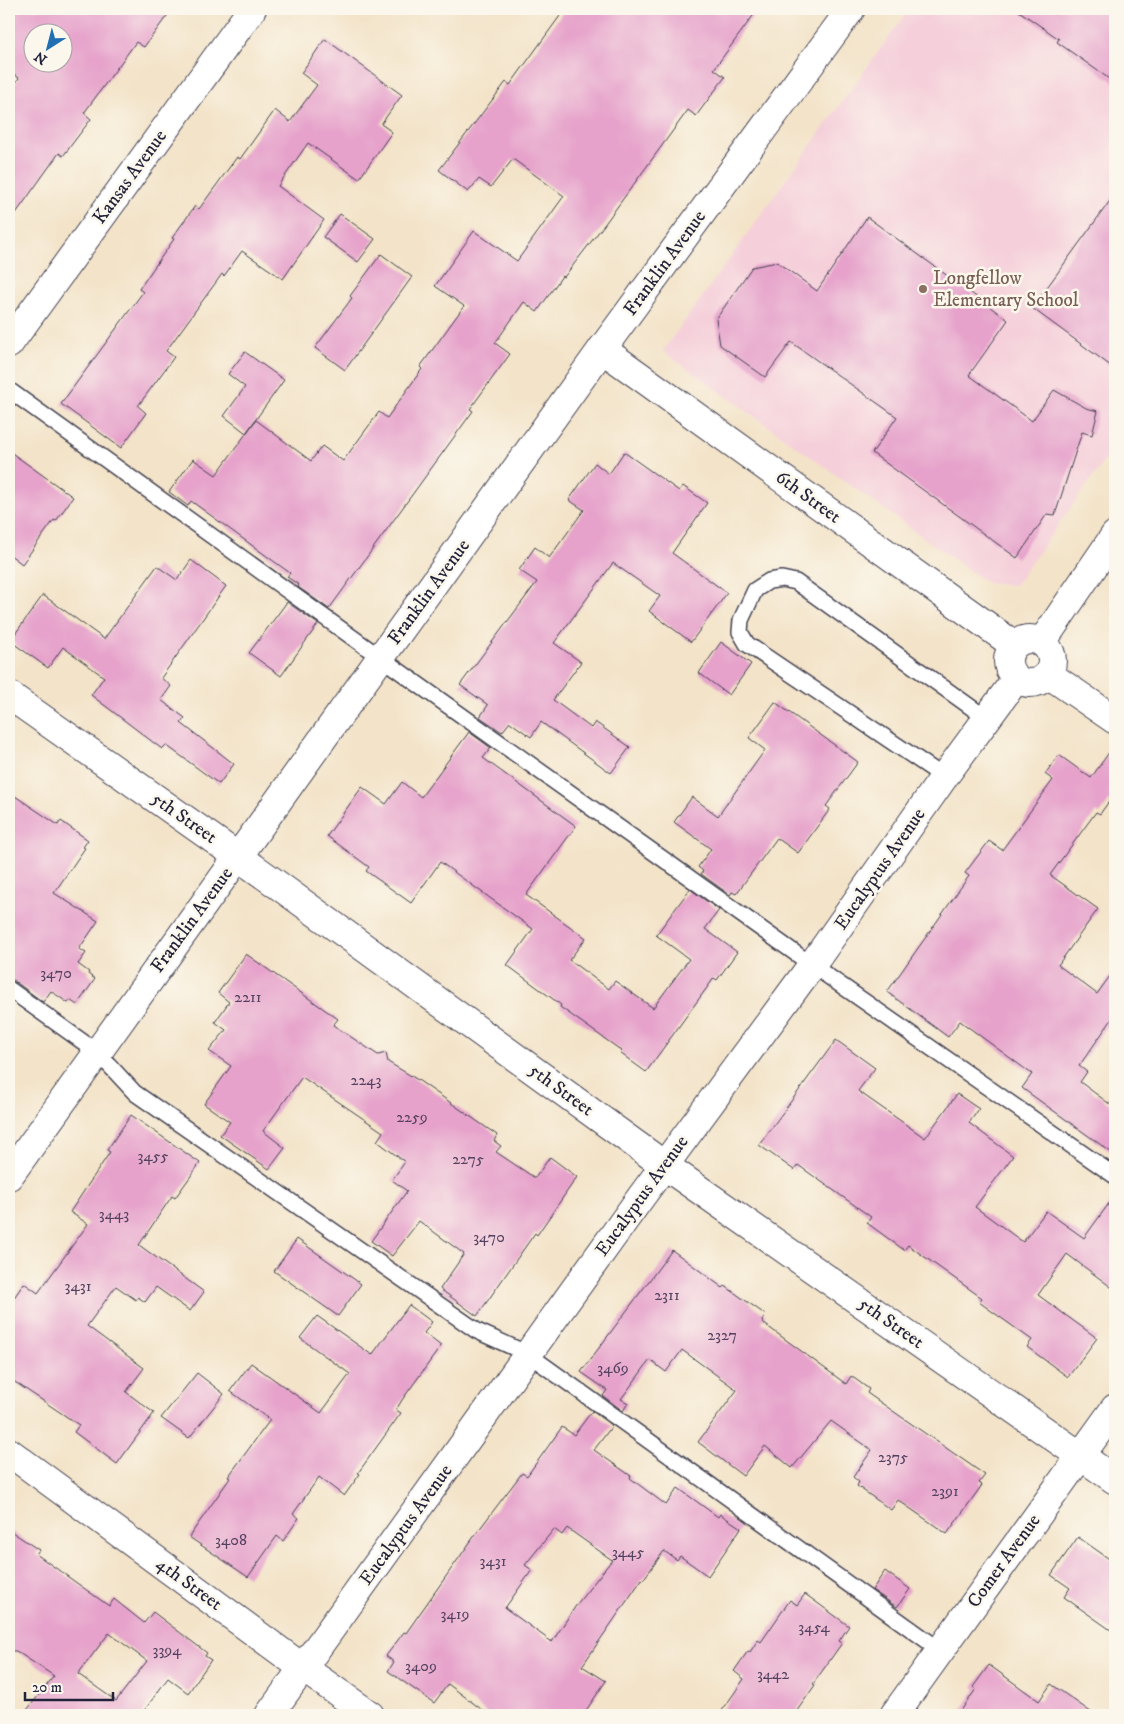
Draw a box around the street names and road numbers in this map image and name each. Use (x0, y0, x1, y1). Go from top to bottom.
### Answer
street label: Kansas Avenue (88, 125, 172, 229)
street label: Franklin Avenue (619, 206, 711, 320)
street label: 6th Street (771, 466, 845, 528)
street label: Franklin Avenue (383, 535, 475, 649)
street label: 5th Street (147, 787, 221, 849)
street label: Eucalyptus Avenue (829, 804, 931, 934)
street label: Franklin Avenue (146, 863, 238, 977)
street label: 5th Street (524, 1059, 598, 1121)
street label: Eucalyptus Avenue (591, 1131, 694, 1261)
street label: 5th Street (854, 1292, 928, 1354)
street label: Eucalyptus Avenue (355, 1460, 458, 1590)
street label: Comer Avenue (962, 1510, 1046, 1612)
street label: 4th Street (151, 1552, 227, 1616)

